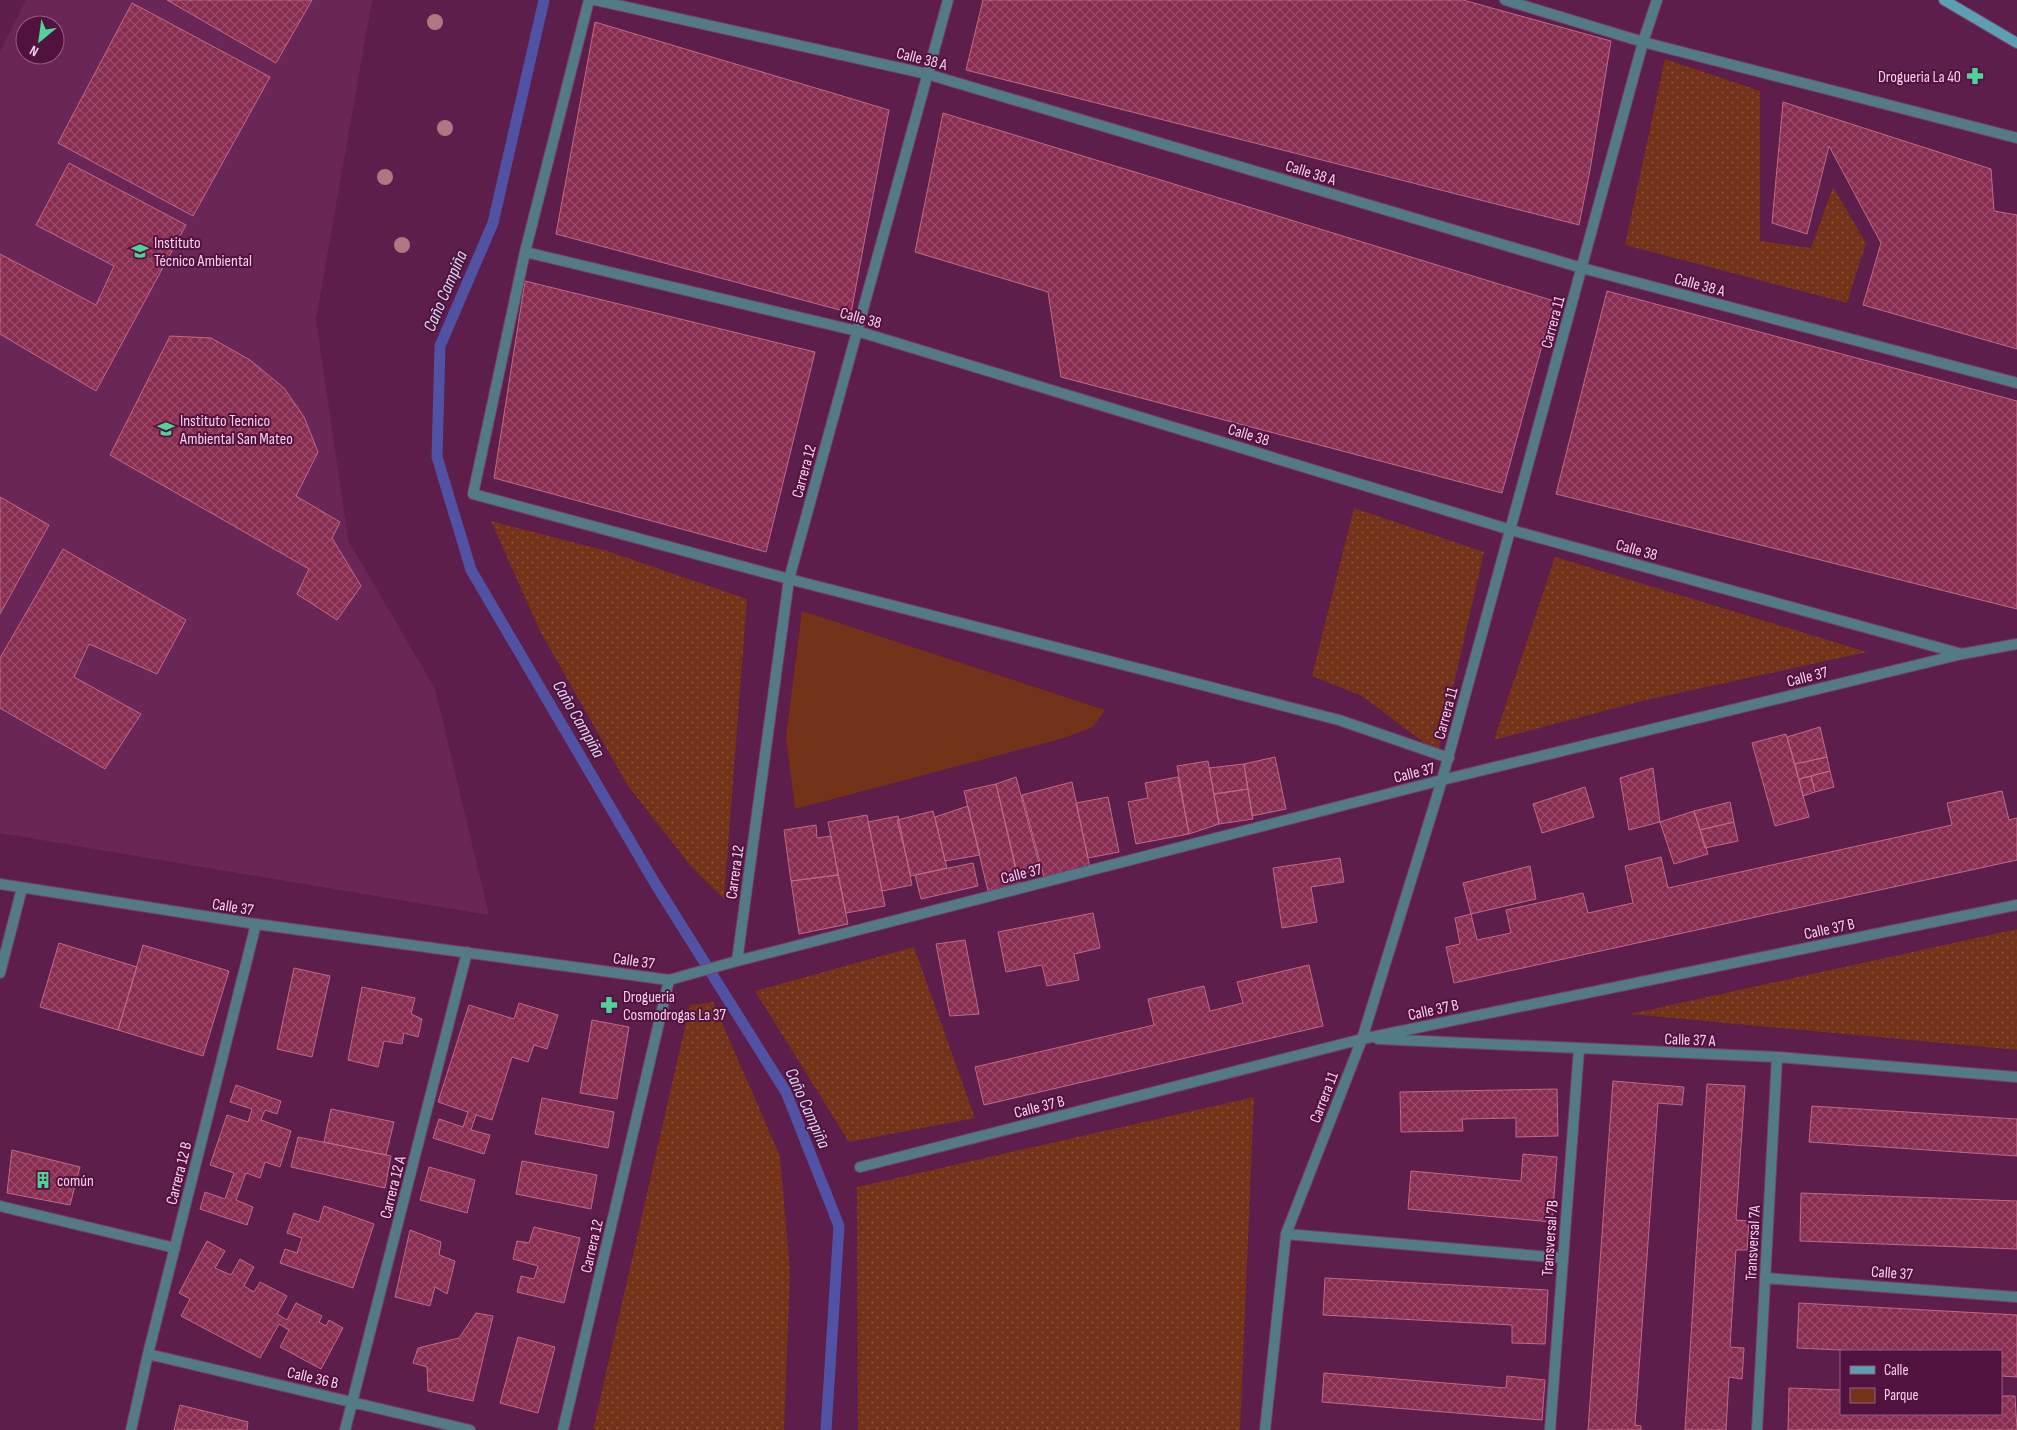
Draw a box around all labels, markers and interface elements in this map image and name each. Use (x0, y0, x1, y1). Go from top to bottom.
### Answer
north arrow (15, 15, 65, 65)
text: N (27, 42, 41, 60)
street label: Calle 38 A (894, 44, 949, 75)
pharmacy icon: Drogueria La 40 (1965, 66, 1985, 86)
place label: Drogueria La 40 (1878, 68, 1961, 87)
street label: Calle 38 A (1283, 157, 1338, 190)
place label: Instituto Técnico Ambiental (154, 234, 252, 271)
school or university icon: Instituto Técnico Ambiental (130, 241, 150, 261)
water label: Caño Campiña (419, 247, 472, 335)
street label: Calle 38 A (1672, 270, 1727, 301)
street label: Carrera 11 (1537, 294, 1570, 351)
street label: Calle 38 (838, 304, 883, 333)
place label: Instituto Tecnico Ambiental San Mateo (179, 412, 293, 449)
school or university icon: Instituto Tecnico Ambiental San Mateo (156, 419, 176, 439)
street label: Calle 38 (1226, 420, 1272, 451)
street label: Carrera 12 (788, 443, 821, 500)
street label: Calle 38 (1614, 536, 1659, 565)
street label: Calle 37 (1785, 663, 1830, 692)
water label: Caño Campiña (548, 677, 609, 762)
street label: Carrera 11 (1430, 685, 1463, 742)
street label: Calle 37 (1392, 759, 1437, 788)
street label: Carrera 12 (722, 844, 749, 900)
street label: Calle 37 (999, 860, 1044, 889)
street label: Calle 37 (211, 895, 255, 920)
street label: Calle 37 B (1802, 915, 1856, 944)
street label: Calle 37 (612, 949, 656, 974)
place label: Drogueria Cosmodrogas La 37 (623, 988, 726, 1025)
pharmacy icon: Drogueria Cosmodrogas La 37 (599, 995, 619, 1015)
street label: Calle 37 B (1406, 996, 1460, 1025)
street label: Calle 37 A (1664, 1030, 1716, 1051)
water label: Caño Campiña (781, 1065, 835, 1152)
street label: Carrera 11 (1306, 1069, 1343, 1126)
street label: Calle 37 B (1012, 1092, 1067, 1123)
street label: Carrera 12 B (162, 1140, 196, 1207)
street label: Carrera 12 A (377, 1154, 410, 1221)
building icon: común (33, 1170, 53, 1190)
place label: común (57, 1172, 94, 1191)
street label: Transversal 7B (1538, 1199, 1563, 1277)
street label: Transversal 7A (1742, 1205, 1765, 1281)
street label: Carrera 12 (577, 1218, 608, 1275)
street label: Calle 37 (1870, 1263, 1914, 1284)
legend (1840, 1350, 2002, 1415)
text: Calle (1884, 1361, 1908, 1380)
street label: Calle 36 B (285, 1363, 340, 1394)
text: Parque (1884, 1386, 1919, 1405)

